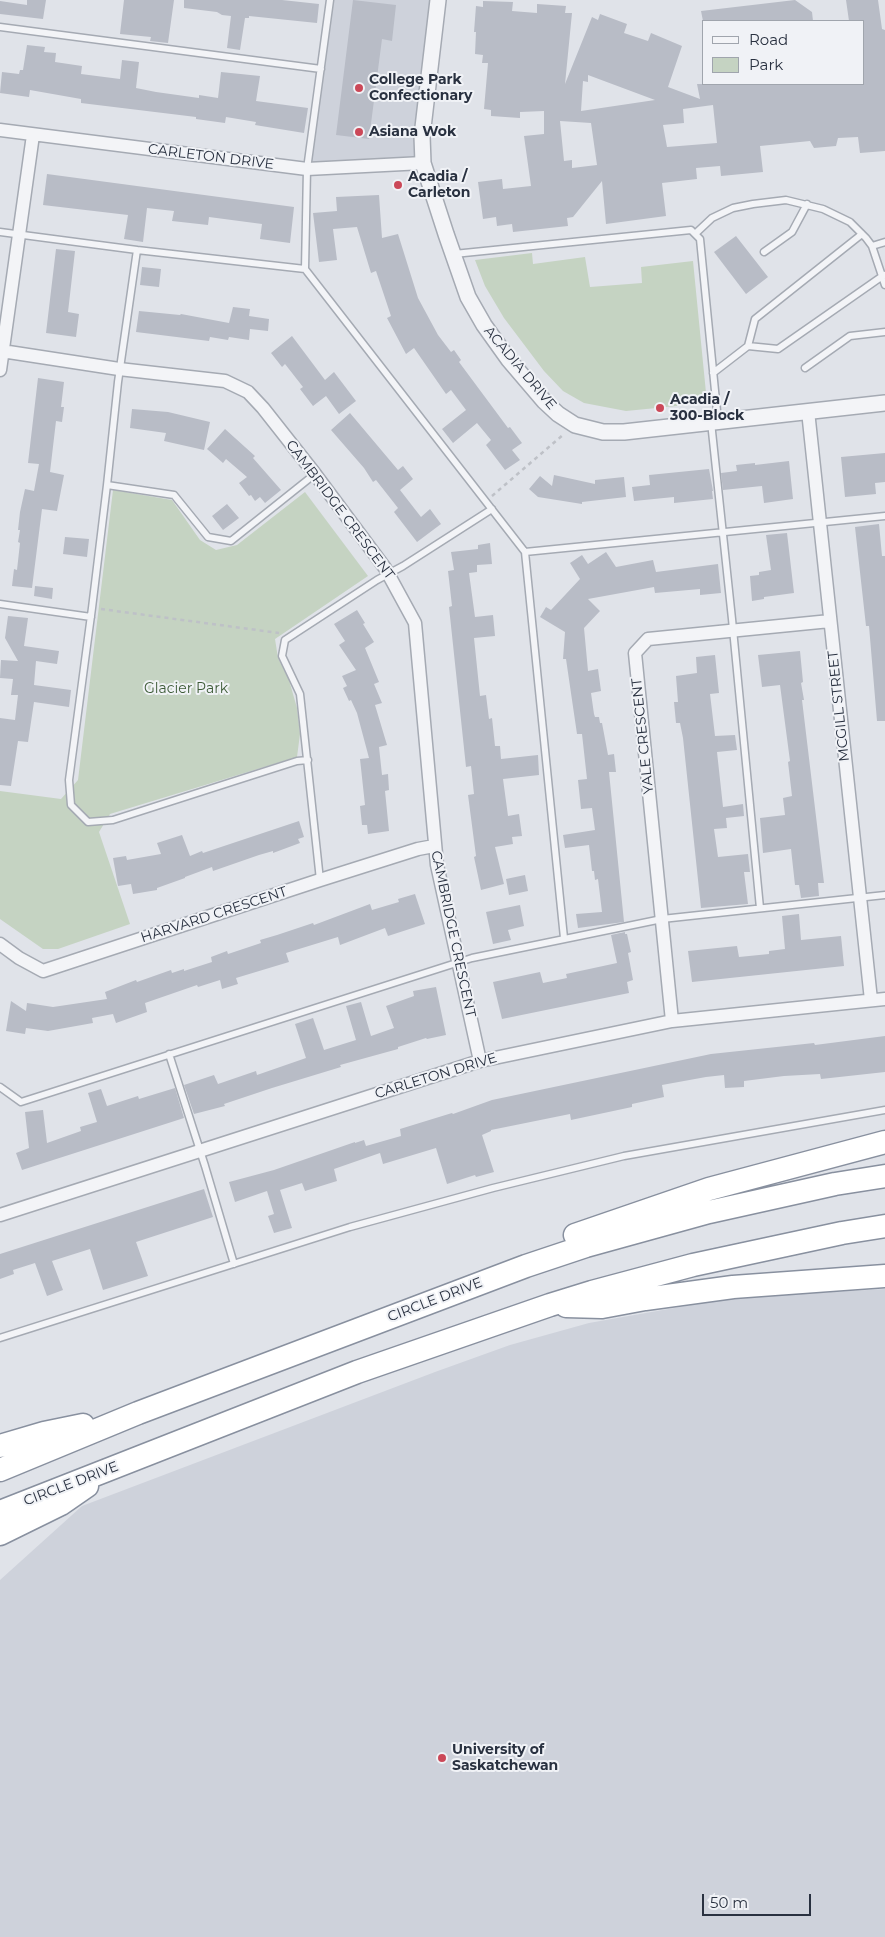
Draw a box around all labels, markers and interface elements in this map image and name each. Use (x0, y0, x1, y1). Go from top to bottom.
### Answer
legend (702, 20, 865, 85)
text: Road (749, 30, 788, 49)
text: Park (749, 55, 783, 74)
place label: College Park Confectionary (369, 72, 472, 104)
marker: College Park Confectionary (353, 82, 365, 94)
place label: Asiana Wok (369, 124, 456, 140)
marker: Asiana Wok (353, 126, 365, 138)
street label: CARLETON DRIVE (147, 141, 275, 173)
place label: Acadia / Carleton (408, 169, 470, 202)
marker: Acadia / Carleton (392, 179, 404, 191)
street label: ACADIA DRIVE (480, 323, 560, 413)
place label: Acadia / 300-Block (670, 392, 744, 424)
marker: Acadia / 300-Block (654, 402, 666, 414)
street label: CAMBRIDGE CRESCENT (282, 437, 398, 583)
street label: MCGILL STREET (825, 650, 853, 762)
street label: YALE CRESCENT (629, 677, 657, 795)
park label: Glacier Park (144, 681, 228, 697)
street label: CAMBRIDGE CRESCENT (427, 849, 479, 1019)
street label: HARVARD CRESCENT (139, 883, 289, 947)
street label: CARLETON DRIVE (373, 1049, 499, 1103)
street label: CIRCLE DRIVE (385, 1274, 485, 1326)
street label: CIRCLE DRIVE (21, 1458, 121, 1510)
place label: University of Saskatchewan (452, 1742, 558, 1774)
marker: University of Saskatchewan (436, 1752, 448, 1764)
scale bar (705, 1884, 814, 1916)
text: 50 m (710, 1893, 748, 1912)

